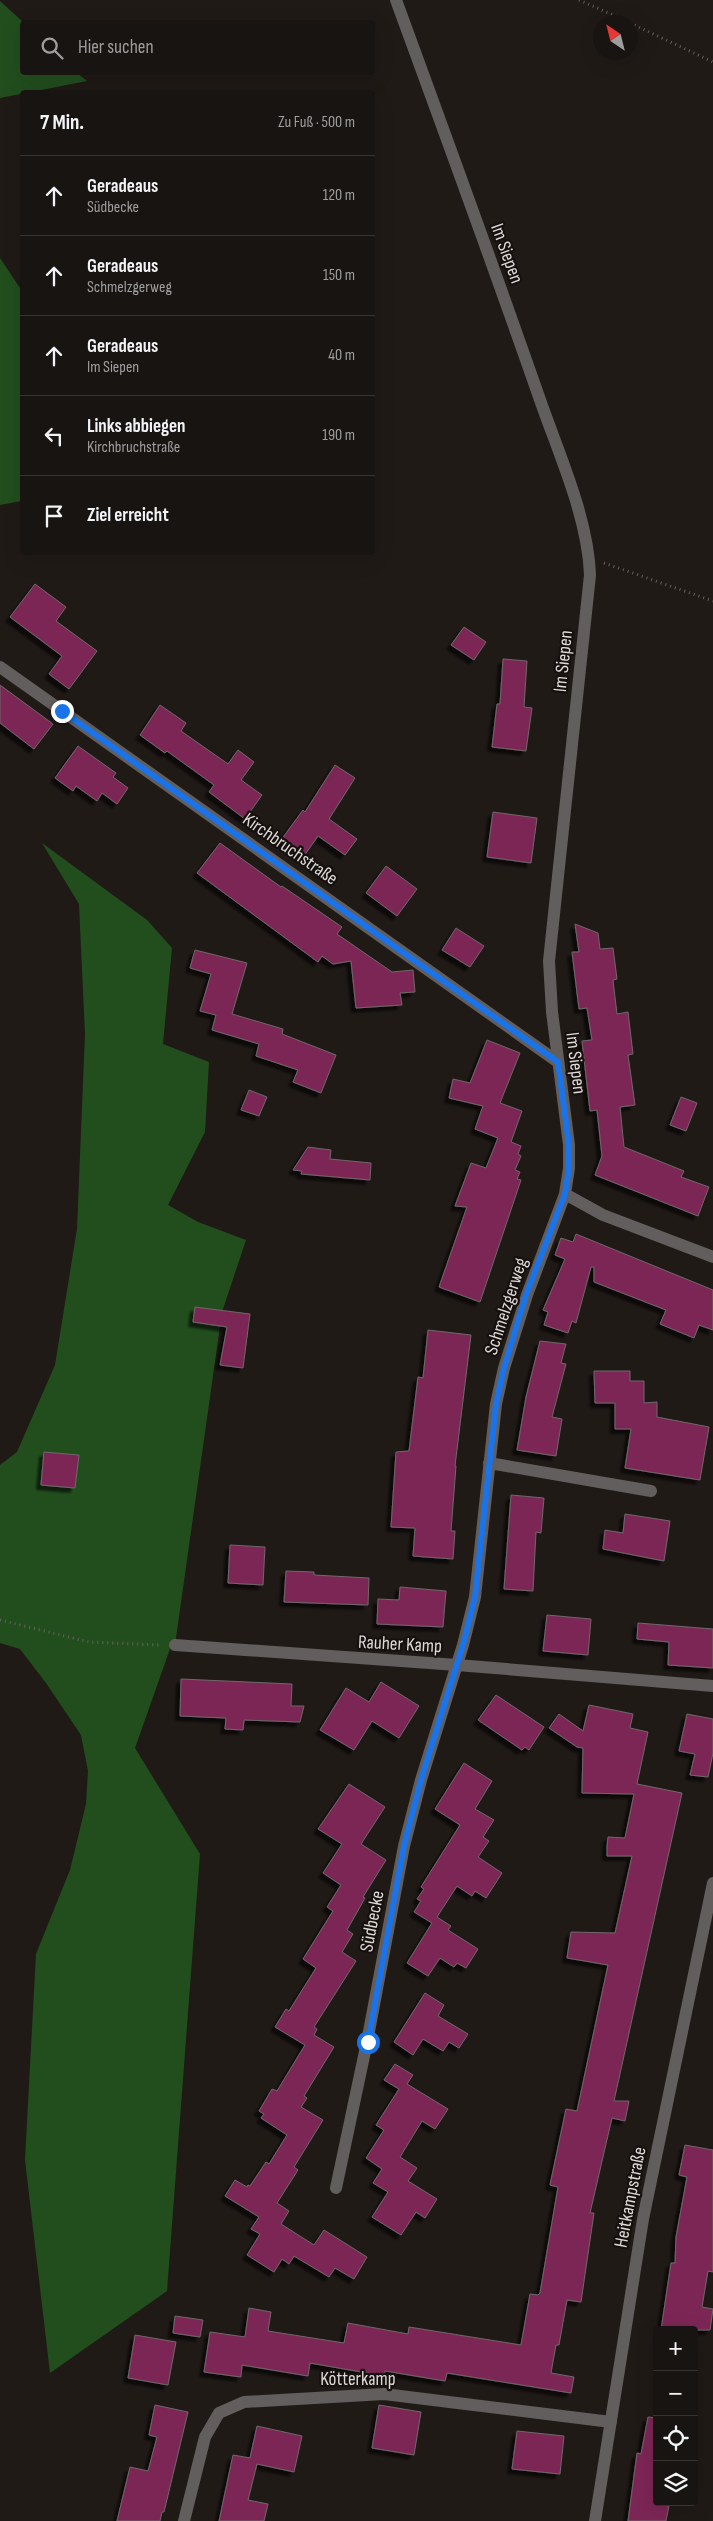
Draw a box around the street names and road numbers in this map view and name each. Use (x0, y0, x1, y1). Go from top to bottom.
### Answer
street label: Im Siepen (485, 220, 528, 287)
street label: Im Siepen (549, 629, 578, 693)
street label: Kirchbruchstraße (238, 808, 342, 890)
street label: Im Siepen (560, 1031, 591, 1095)
street label: Schmelzgerweg (480, 1255, 533, 1358)
street label: Rauher Kamp (357, 1631, 442, 1658)
street label: Südbecke (355, 1889, 390, 1954)
street label: Heitkampstraße (609, 2145, 651, 2250)
street label: Kötterkamp (320, 2368, 396, 2391)

